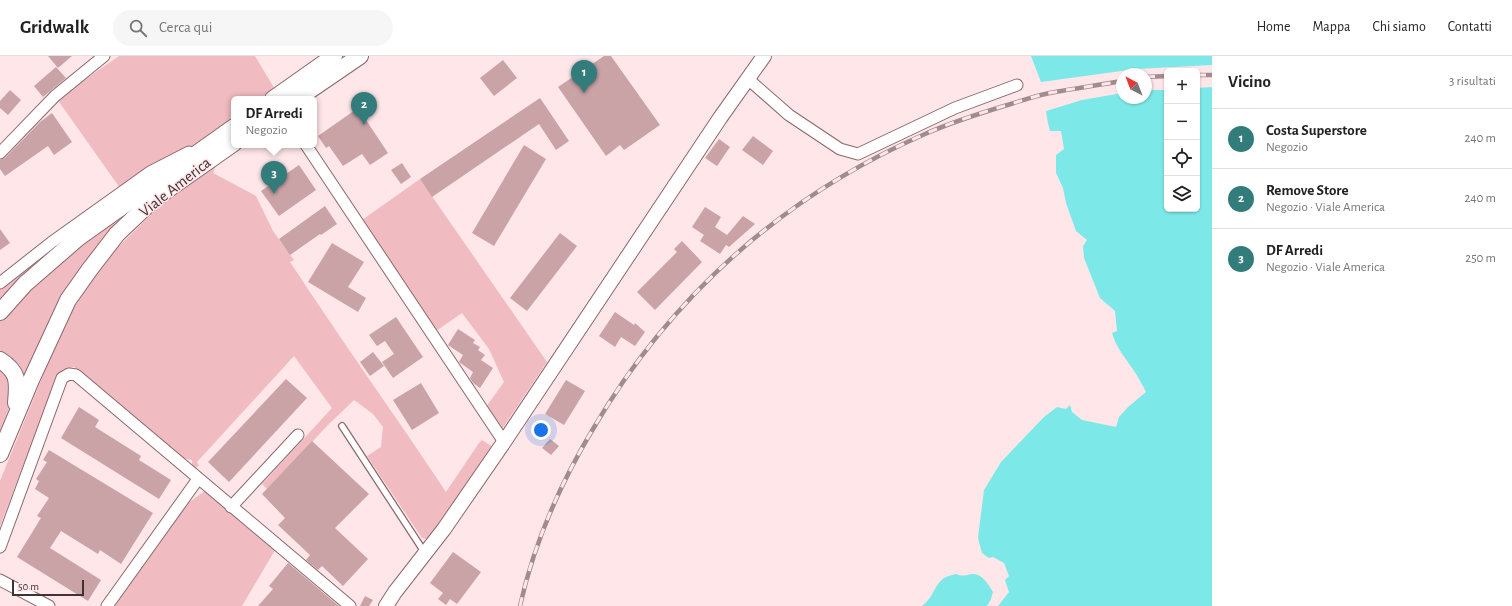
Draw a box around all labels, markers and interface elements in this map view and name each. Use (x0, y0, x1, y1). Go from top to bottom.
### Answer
search box (113, 10, 393, 46)
icon: search (127, 17, 149, 39)
text: Gridwalk (20, 18, 89, 37)
text: Cerca qui (159, 20, 212, 35)
text: Home (1257, 20, 1290, 34)
text: Mappa (1312, 20, 1351, 34)
text: Chi siamo (1373, 20, 1426, 34)
text: Contatti (1448, 20, 1492, 34)
pin: 1 (571, 60, 597, 93)
north arrow (1116, 68, 1152, 104)
map controls (1164, 68, 1200, 212)
button: + (1164, 68, 1200, 104)
text: Vicino (1228, 73, 1271, 90)
text: 3 risultati (1449, 75, 1496, 88)
pin: 2 (351, 92, 377, 125)
popup (231, 96, 317, 148)
button: − (1164, 104, 1200, 140)
text: DF Arredi (245, 106, 303, 121)
text: Costa Superstore (1266, 123, 1367, 138)
text: Negozio (245, 124, 287, 137)
text: 1 (1239, 132, 1243, 145)
text: 240 m (1464, 132, 1496, 145)
button: locate (1164, 140, 1200, 176)
text: Negozio (1266, 141, 1308, 154)
street label: Viale America (136, 154, 214, 220)
pin: 3 (261, 161, 287, 194)
button: layers (1164, 176, 1200, 212)
text: Remove Store (1266, 183, 1349, 198)
text: 2 (1238, 192, 1244, 205)
text: 240 m (1464, 192, 1496, 205)
text: Negozio · Viale America (1266, 201, 1385, 214)
text: DF Arredi (1266, 243, 1323, 258)
text: 3 (1238, 252, 1244, 265)
text: 250 m (1465, 252, 1496, 265)
text: Negozio · Viale America (1266, 261, 1385, 274)
your location (531, 420, 551, 440)
scale bar (12, 578, 84, 597)
text: 50 m (18, 581, 39, 592)

